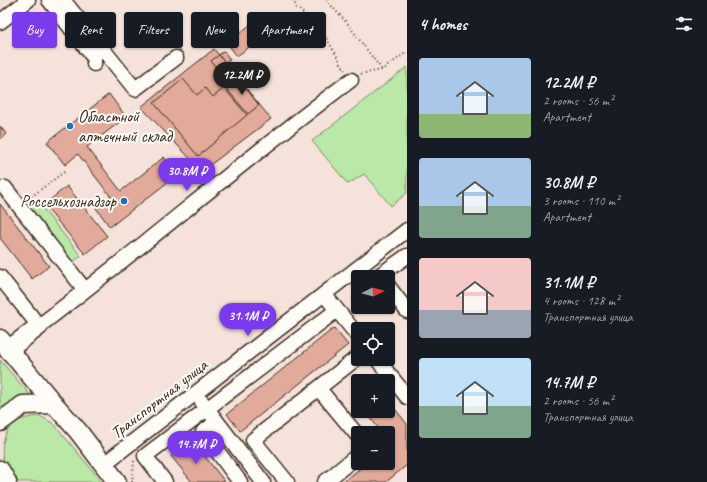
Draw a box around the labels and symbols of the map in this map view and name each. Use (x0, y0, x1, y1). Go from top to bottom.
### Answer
pin: 12.2M ₽ (205, 62, 279, 96)
place label: Областной аптечный склад (78, 106, 174, 147)
marker: Областной аптечный склад (65, 121, 75, 131)
pin: 30.8M ₽ (150, 158, 224, 192)
place label: Россельхознадзор (20, 191, 118, 212)
marker: Россельхознадзор (119, 196, 129, 206)
north arrow (351, 270, 395, 314)
pin: 31.1M ₽ (211, 303, 285, 337)
street label: Транспортная улица (106, 354, 213, 443)
pin: 14.7M ₽ (159, 431, 233, 465)

